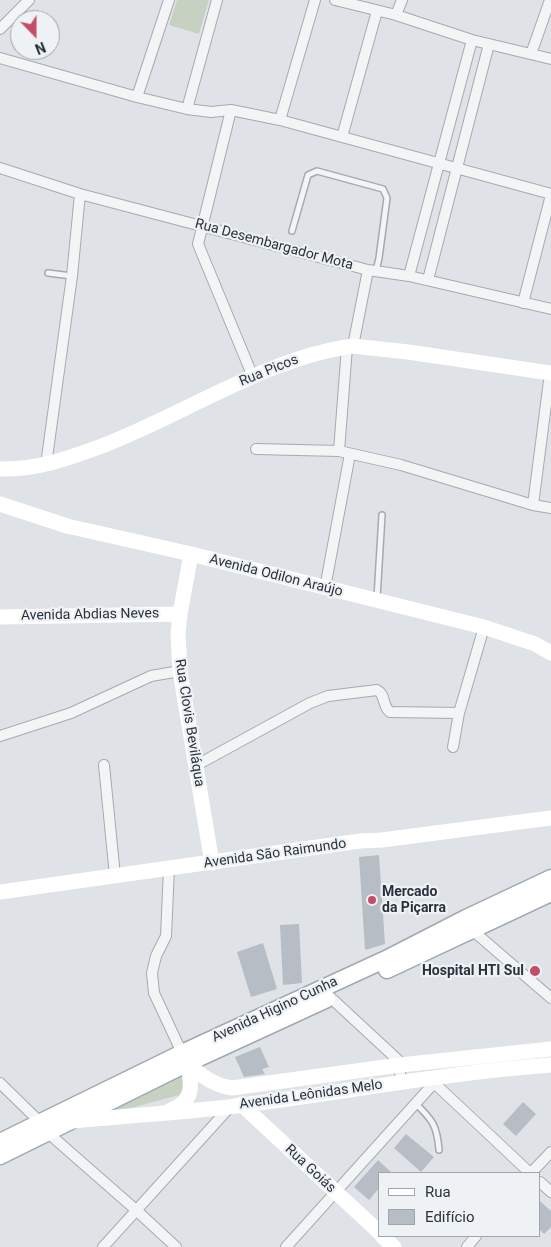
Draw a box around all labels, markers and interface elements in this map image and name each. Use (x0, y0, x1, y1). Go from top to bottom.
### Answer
north arrow (10, 10, 60, 60)
text: N (33, 39, 48, 57)
street label: Rua Desembargador Mota (193, 216, 355, 274)
street label: Rua Picos (237, 352, 301, 390)
street label: Avenida Odilon Araújo (208, 551, 344, 601)
street label: Avenida Abdias Neves (21, 605, 159, 625)
street label: Rua Clovis Beviláqua (171, 658, 207, 788)
street label: Avenida São Raimundo (203, 836, 347, 872)
place label: Mercado da Piçarra (382, 884, 446, 916)
marker: Mercado da Piçarra (366, 894, 378, 906)
place label: Hospital HTI Sul (422, 963, 524, 979)
marker: Hospital HTI Sul (528, 964, 542, 978)
street label: Avenida Higino Cunha (209, 973, 341, 1047)
street label: Avenida Leônidas Melo (238, 1077, 384, 1113)
street label: Rua Goiás (281, 1141, 339, 1197)
legend (378, 1172, 541, 1237)
text: Rua (425, 1183, 451, 1201)
text: Edifício (425, 1208, 474, 1226)

